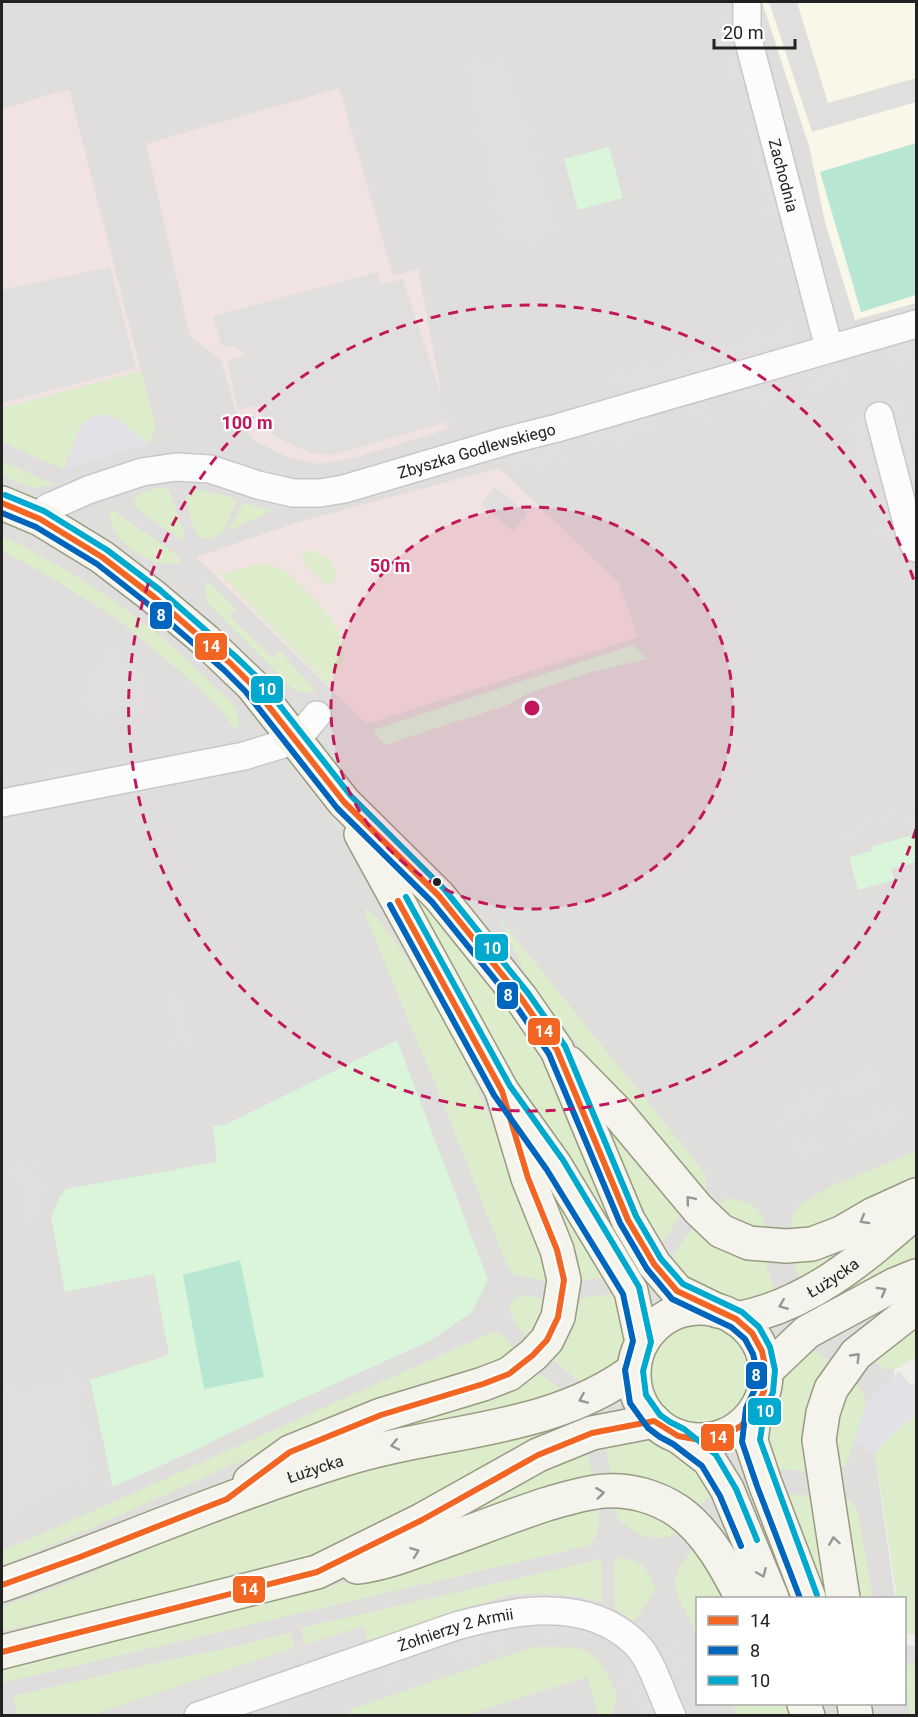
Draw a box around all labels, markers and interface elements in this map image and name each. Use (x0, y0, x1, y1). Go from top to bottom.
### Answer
scale bar (714, 12, 795, 50)
text: 20 m (723, 22, 763, 43)
street label: Zachodnia (765, 137, 802, 214)
text: 100 m (221, 412, 273, 433)
street label: Zbyszka Godlewskiego (395, 420, 558, 483)
text: 50 m (370, 555, 410, 576)
line badge: 8 (149, 601, 173, 630)
text: 8 (156, 606, 166, 625)
line badge: 14 (194, 632, 228, 661)
text: 14 (202, 637, 220, 656)
line badge: 10 (250, 675, 284, 704)
text: 10 (258, 680, 276, 699)
centre of rings (522, 698, 542, 718)
unlabelled marker (431, 876, 443, 888)
line badge: 10 (474, 933, 509, 962)
text: 10 (483, 939, 501, 958)
line badge: 8 (496, 981, 519, 1010)
text: 8 (503, 986, 513, 1005)
line badge: 14 (527, 1017, 561, 1046)
text: 14 (535, 1022, 553, 1041)
one-way arrow (686, 1196, 697, 1207)
one-way arrow (860, 1213, 870, 1224)
street label: Łużycka (804, 1254, 863, 1302)
one-way arrow (876, 1287, 887, 1298)
one-way arrow (778, 1298, 789, 1310)
one-way arrow (849, 1353, 860, 1363)
line badge: 8 (745, 1361, 768, 1390)
text: 8 (751, 1366, 761, 1385)
one-way arrow (579, 1392, 590, 1404)
line badge: 10 (747, 1397, 782, 1426)
text: 10 (756, 1402, 774, 1421)
line badge: 14 (700, 1423, 735, 1452)
text: 14 (709, 1428, 727, 1447)
one-way arrow (390, 1438, 400, 1451)
street label: Łużycka (285, 1451, 346, 1487)
one-way arrow (596, 1487, 605, 1499)
one-way arrow (829, 1536, 841, 1545)
one-way arrow (409, 1546, 420, 1559)
one-way arrow (755, 1566, 767, 1577)
line badge: 14 (232, 1575, 266, 1604)
text: 14 (240, 1580, 258, 1599)
legend (696, 1597, 906, 1705)
street label: Żołnierzy 2 Armii (395, 1605, 515, 1656)
text: 14 (750, 1610, 770, 1631)
text: 8 (750, 1640, 760, 1661)
text: 10 (750, 1670, 770, 1691)

